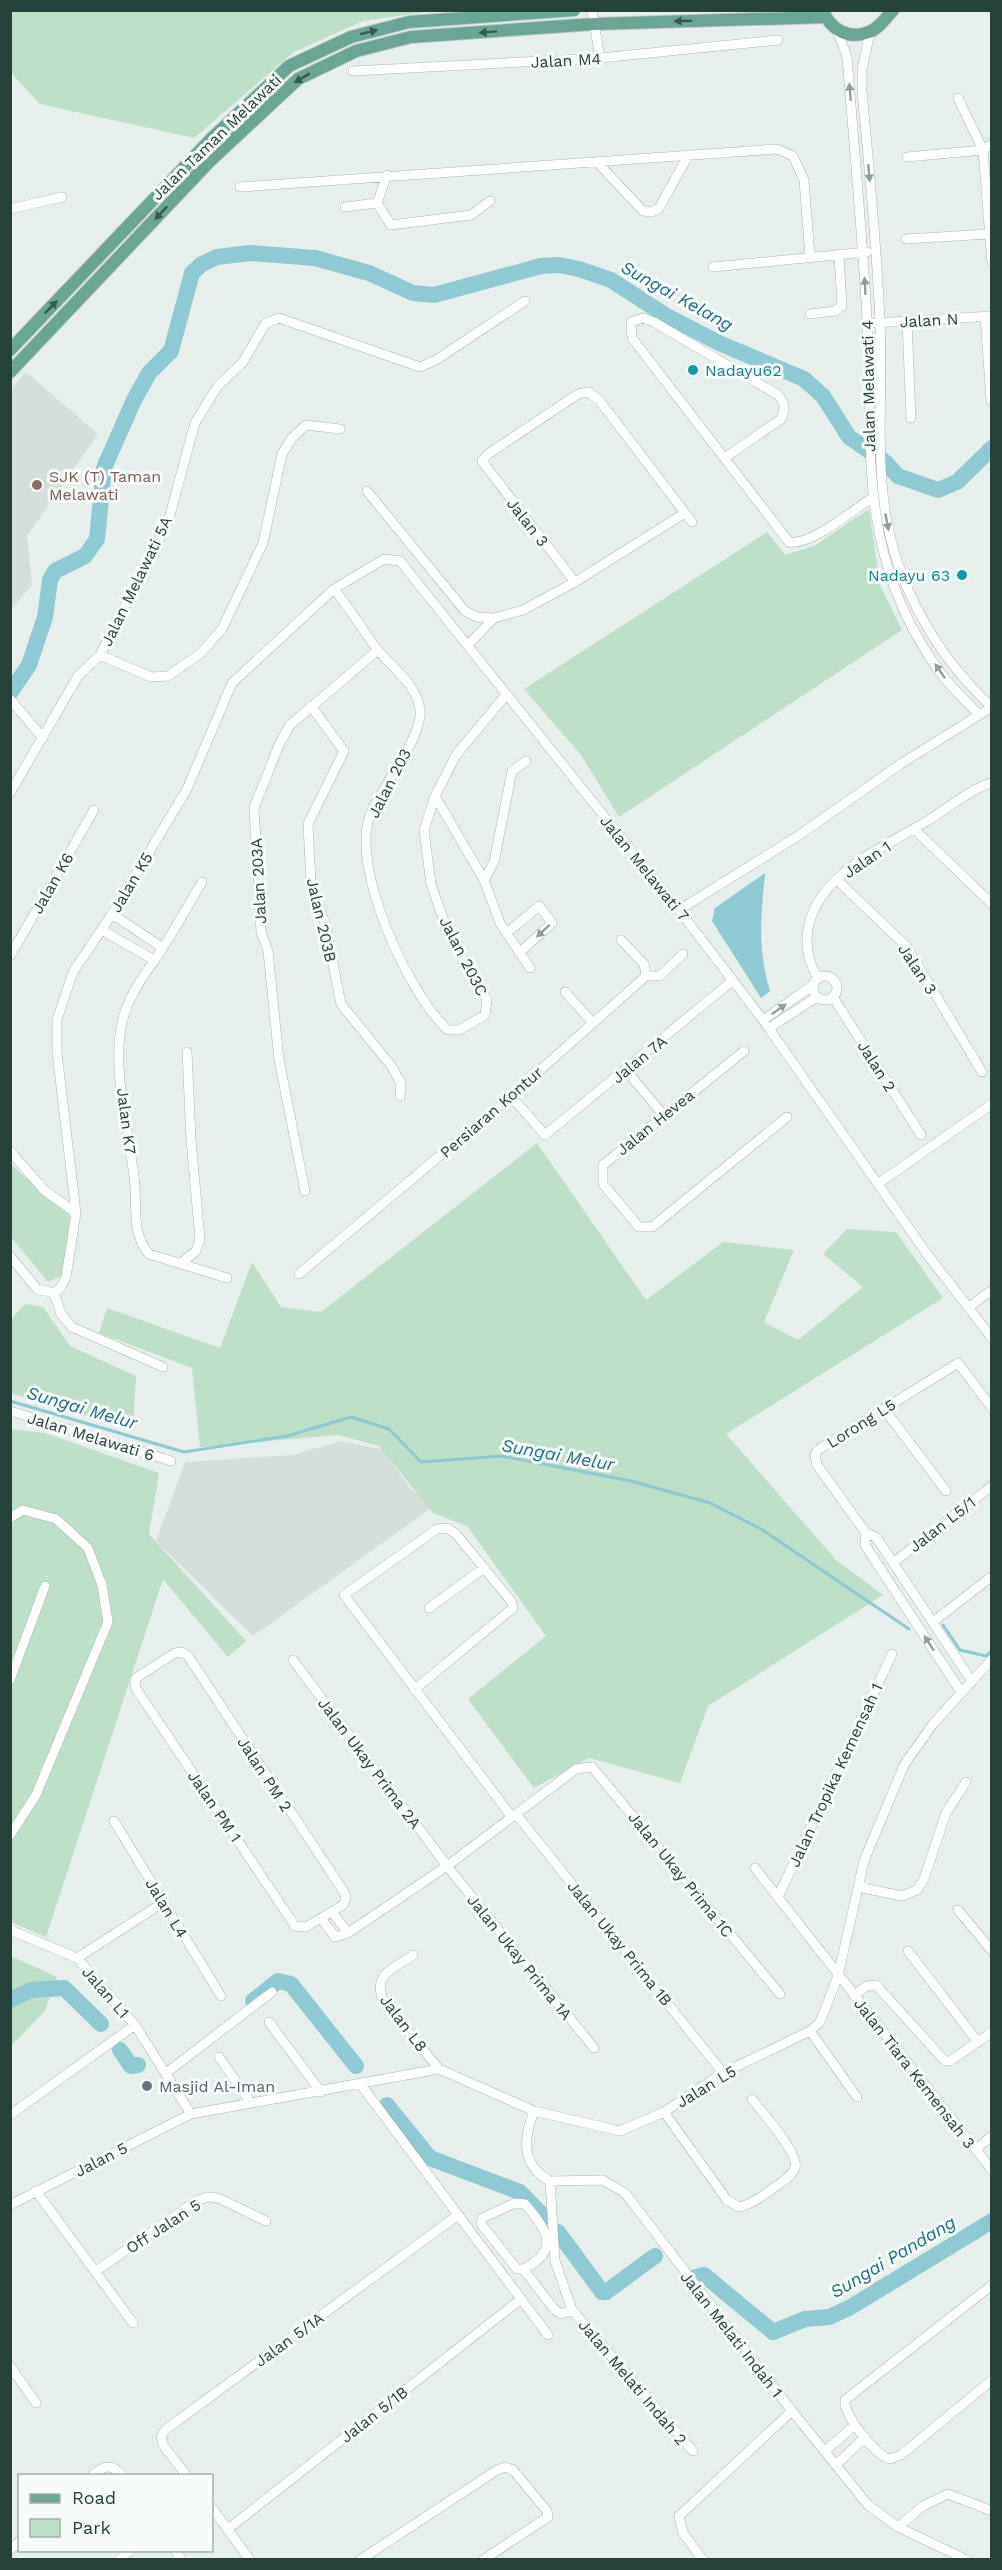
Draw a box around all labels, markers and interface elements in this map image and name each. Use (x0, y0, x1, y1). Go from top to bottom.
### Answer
one-way arrow (674, 17, 693, 26)
one-way arrow (360, 27, 378, 37)
one-way arrow (479, 27, 498, 36)
street label: Jalan M4 (530, 49, 602, 72)
street label: Jalan Taman Melawati (148, 70, 285, 204)
one-way arrow (294, 73, 310, 84)
one-way arrow (845, 82, 855, 101)
one-way arrow (864, 164, 874, 183)
one-way arrow (155, 205, 169, 219)
water label: Sungai Kelang (617, 256, 737, 335)
one-way arrow (860, 277, 869, 296)
one-way arrow (44, 300, 58, 315)
street label: Jalan N (899, 309, 959, 332)
street label: Jalan Melawati 4 (858, 320, 879, 452)
place label: Nadayu62 (705, 361, 782, 380)
marker: Nadayu62 (686, 363, 700, 377)
place label: SJK (T) Taman Melawati (49, 467, 161, 504)
marker: SJK (T) Taman Melawati (30, 478, 44, 492)
street label: Jalan 3 (503, 494, 552, 550)
street label: Jalan Melawati 5A (97, 513, 176, 649)
one-way arrow (883, 513, 892, 532)
place label: Nadayu 63 (868, 566, 950, 585)
marker: Nadayu 63 (955, 568, 969, 582)
one-way arrow (934, 664, 946, 680)
street label: Jalan 203 (364, 745, 415, 821)
street label: Jalan Melawati 7 (596, 812, 693, 925)
street label: Jalan 203A (247, 837, 270, 924)
street label: Jalan 1 (840, 837, 895, 882)
street label: Jalan K6 (27, 849, 77, 917)
street label: Jalan K5 (106, 849, 157, 916)
street label: Jalan 203B (303, 876, 340, 964)
street label: Jalan 203C (435, 913, 492, 999)
one-way arrow (536, 924, 551, 938)
street label: Jalan 3 (894, 940, 941, 998)
one-way arrow (771, 1004, 787, 1015)
street label: Jalan 7A (608, 1031, 671, 1087)
street label: Jalan 2 (854, 1037, 900, 1095)
street label: Persiaran Kontur (436, 1062, 547, 1162)
street label: Jalan Hevea (613, 1085, 698, 1159)
street label: Jalan K7 (113, 1087, 140, 1155)
water label: Sungai Melur (24, 1382, 141, 1434)
street label: Lorong L5 (823, 1395, 899, 1452)
street label: Jalan Melawati 6 (25, 1408, 157, 1465)
water label: Sungai Melur (500, 1434, 617, 1475)
street label: Jalan L5/1 (905, 1493, 979, 1556)
one-way arrow (924, 1635, 935, 1651)
street label: Jalan Tropika Kemensah 1 (784, 1680, 886, 1870)
street label: Jalan Ukay Prima 2A (314, 1694, 425, 1833)
street label: Jalan PM 2 (233, 1733, 296, 1815)
street label: Jalan PM 1 (184, 1767, 245, 1846)
street label: Jalan Ukay Prima 1C (624, 1808, 737, 1941)
street label: Jalan L4 (141, 1875, 192, 1942)
street label: Jalan Ukay Prima 1B (563, 1877, 676, 2010)
street label: Jalan Ukay Prima 1A (463, 1891, 576, 2024)
street label: Jalan L1 (78, 1963, 133, 2022)
street label: Jalan L8 (376, 1991, 431, 2056)
street label: Jalan Tiara Kemensah 3 (850, 1994, 979, 2152)
street label: Jalan L5 (673, 2061, 739, 2112)
place label: Masjid Al-Iman (159, 2077, 275, 2096)
marker: Masjid Al-Iman (140, 2079, 154, 2093)
street label: Jalan 5 (72, 2138, 131, 2181)
street label: Off Jalan 5 (122, 2195, 204, 2258)
water label: Sungai Pandang (826, 2211, 959, 2302)
street label: Jalan Melati Indah 1 (676, 2267, 787, 2401)
street label: Jalan 5/1A (251, 2308, 328, 2371)
street label: Jalan Melati Indah 2 (574, 2316, 691, 2449)
street label: Jalan 5/1B (337, 2382, 412, 2447)
legend (18, 2474, 213, 2552)
text: Road (72, 2487, 116, 2508)
text: Park (72, 2517, 111, 2538)

